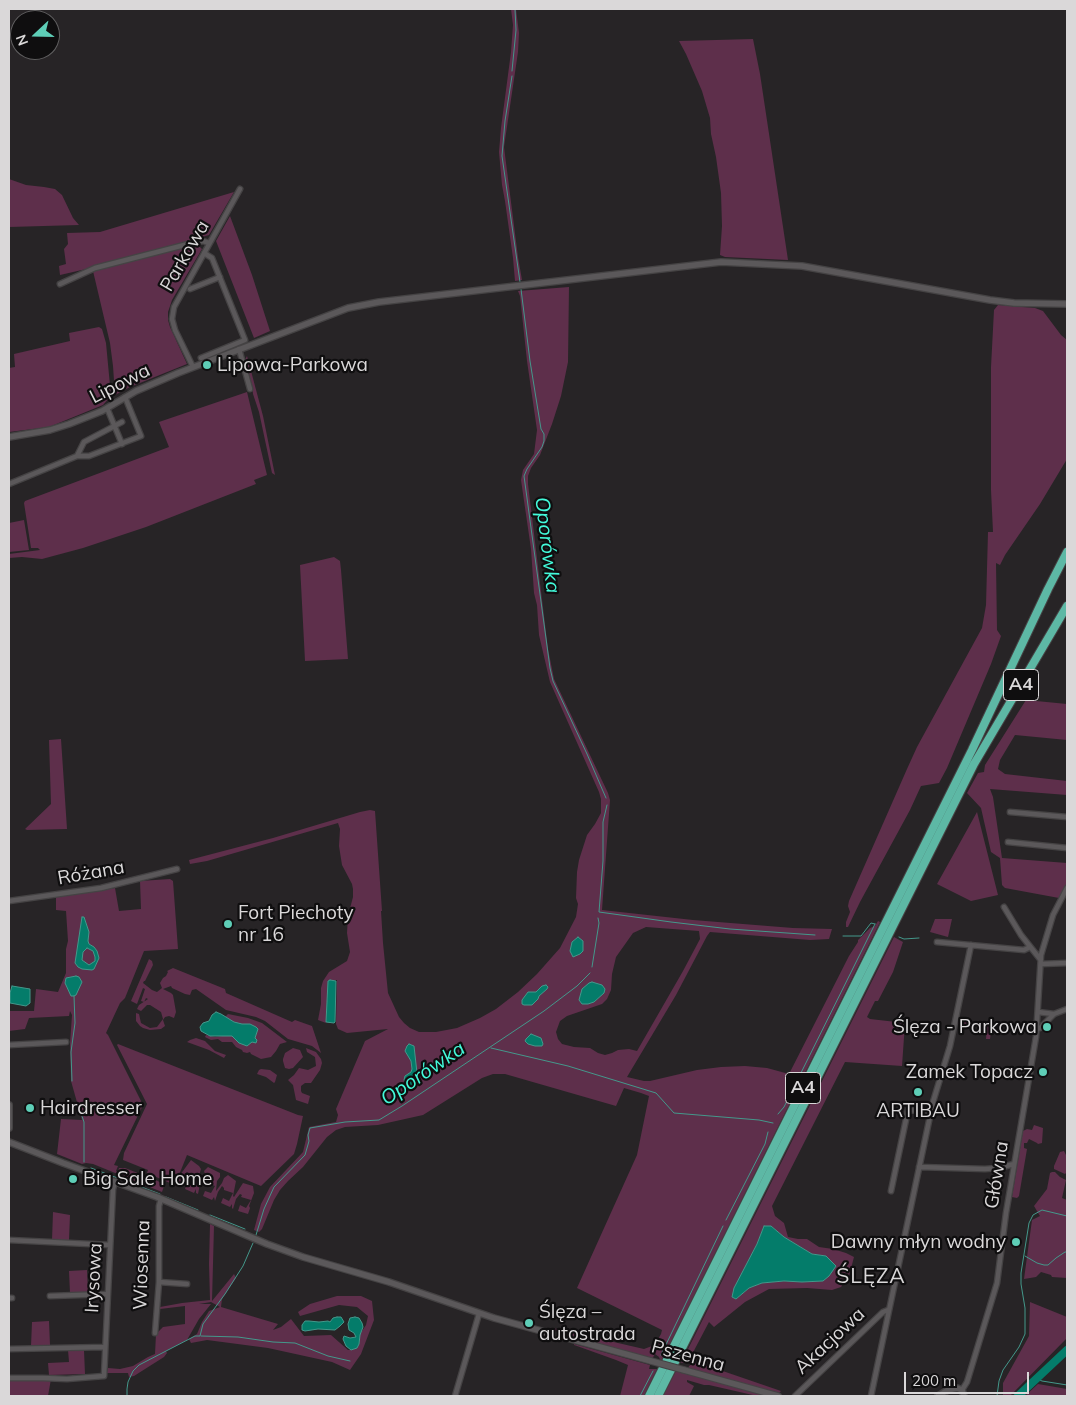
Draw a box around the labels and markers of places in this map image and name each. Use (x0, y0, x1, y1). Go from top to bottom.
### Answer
place label: Lipowa-Parkowa (217, 354, 368, 376)
marker: Lipowa-Parkowa (201, 359, 213, 371)
place label: Fort Piechoty nr 16 (238, 902, 354, 946)
marker: Fort Piechoty nr 16 (222, 918, 234, 930)
place label: Ślęza - Parkowa (893, 1016, 1037, 1038)
marker: Ślęza - Parkowa (1041, 1021, 1053, 1033)
place label: Zamek Topacz (906, 1061, 1033, 1083)
marker: Zamek Topacz (1037, 1066, 1049, 1078)
marker: ARTIBAU (912, 1086, 924, 1098)
place label: Hairdresser (40, 1097, 142, 1119)
place label: ARTIBAU (876, 1100, 960, 1122)
marker: Hairdresser (24, 1102, 36, 1114)
place label: Big Sale Home (83, 1168, 212, 1190)
marker: Big Sale Home (67, 1173, 79, 1185)
place label: Dawny młyn wodny (831, 1231, 1006, 1253)
marker: Dawny młyn wodny (1010, 1236, 1022, 1248)
place label: Ślęza – autostrada (539, 1301, 636, 1345)
marker: Ślęza – autostrada (523, 1317, 535, 1329)

